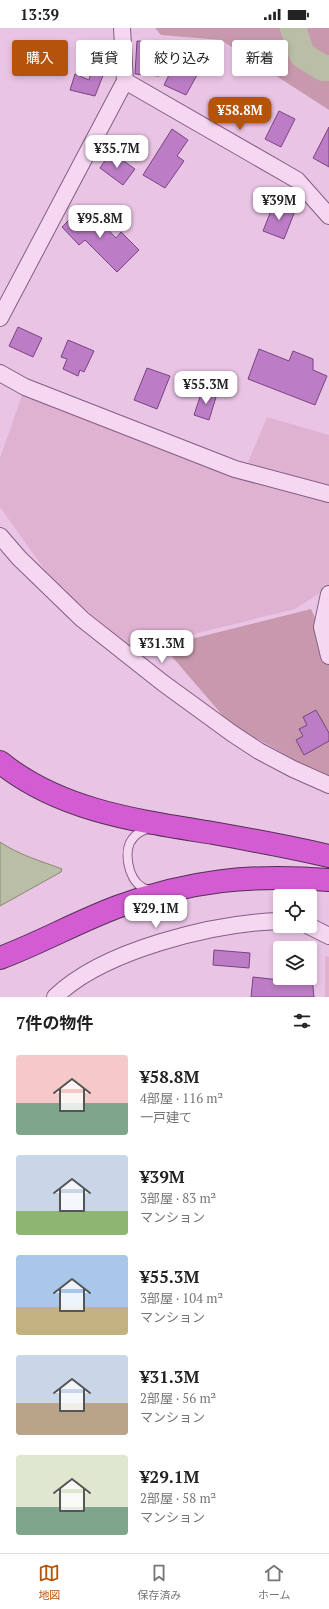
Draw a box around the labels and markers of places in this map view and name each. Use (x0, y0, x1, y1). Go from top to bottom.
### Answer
pin: ¥58.8M (207, 97, 273, 131)
pin: ¥35.7M (84, 135, 150, 169)
pin: ¥39M (255, 187, 303, 221)
pin: ¥95.8M (67, 205, 133, 239)
pin: ¥55.3M (173, 371, 239, 405)
pin: ¥31.3M (129, 630, 195, 664)
pin: ¥29.1M (123, 895, 189, 929)

